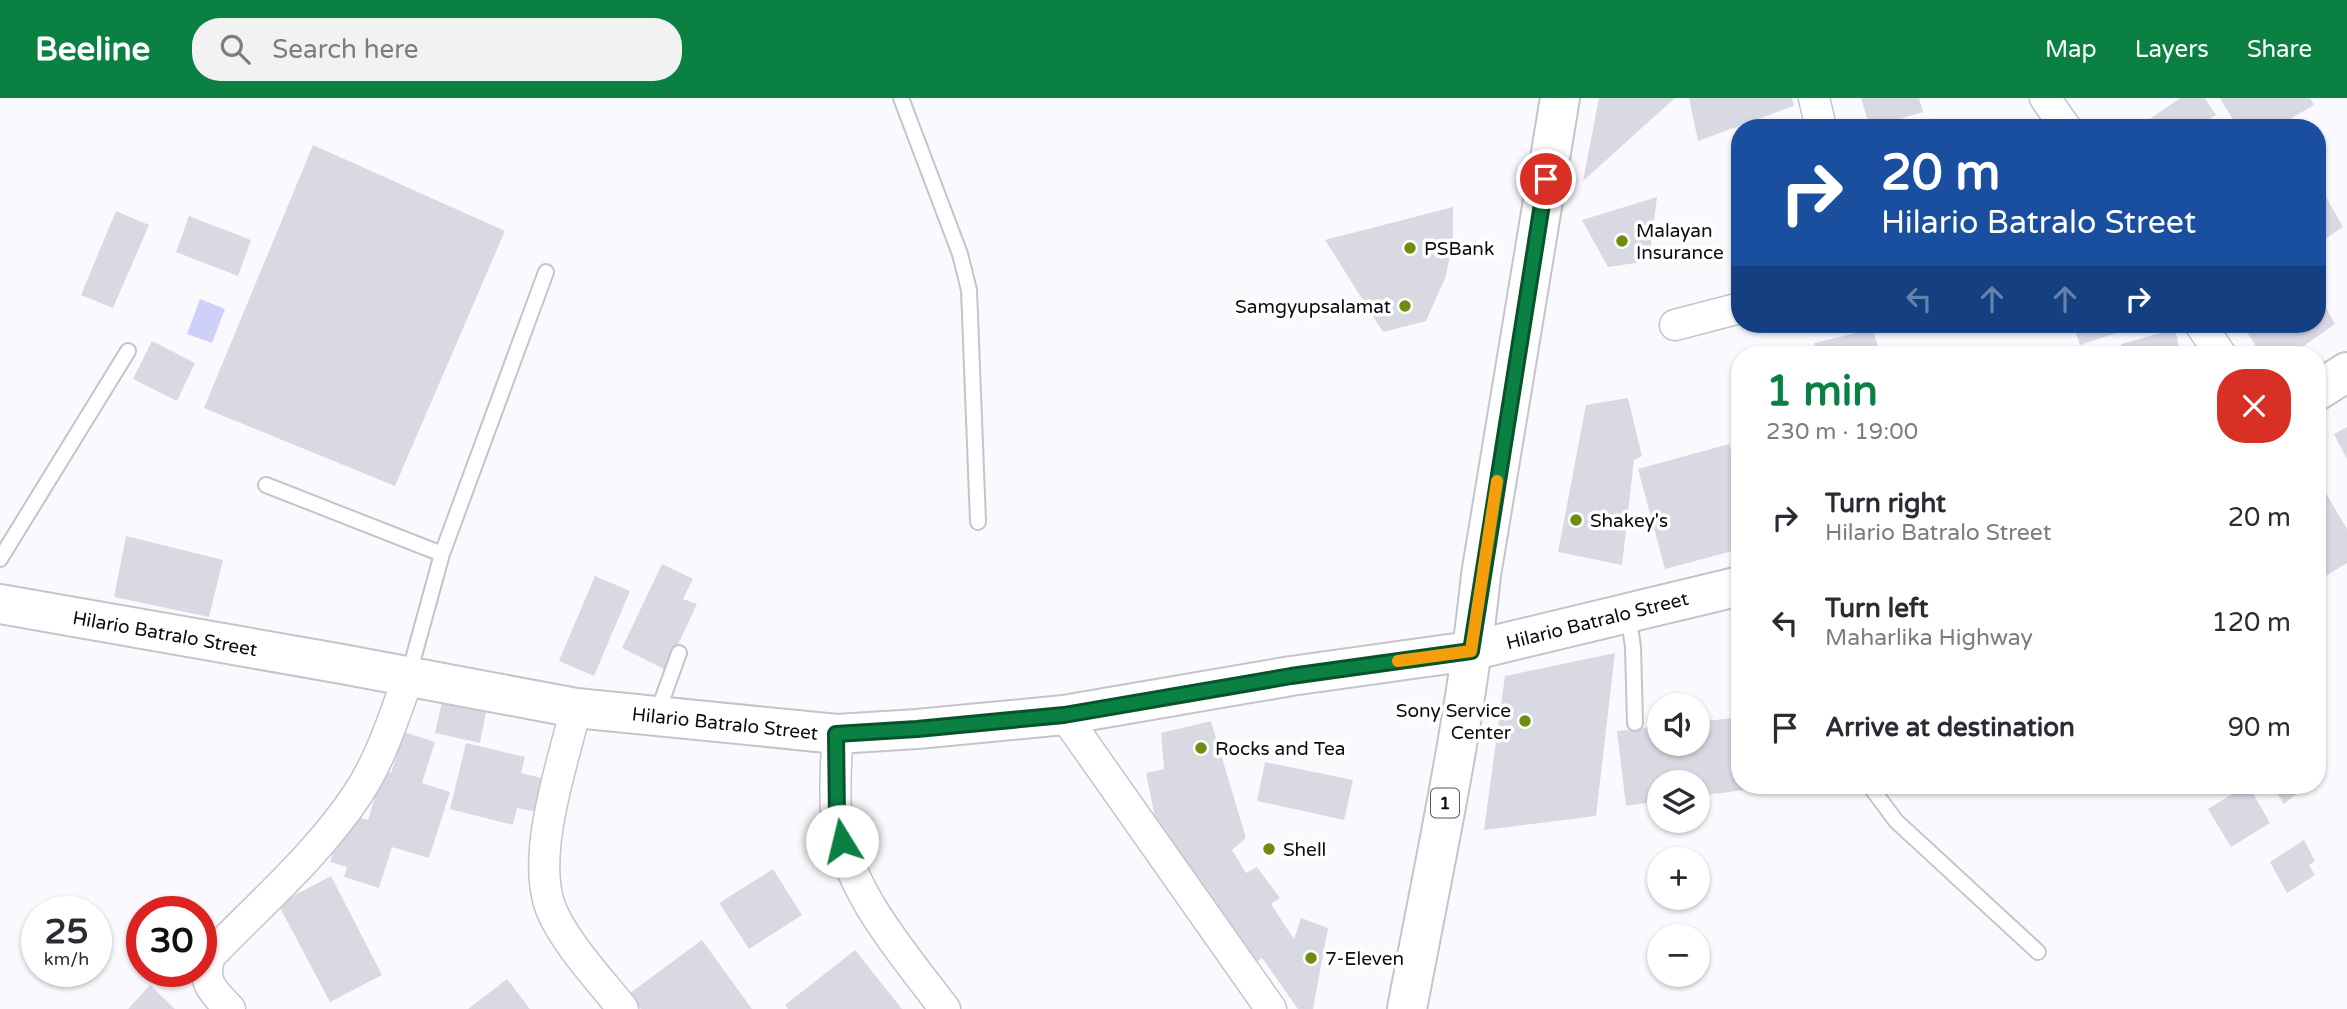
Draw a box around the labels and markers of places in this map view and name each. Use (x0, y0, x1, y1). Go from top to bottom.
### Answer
pin (1516, 149, 1576, 209)
place label: Malayan Insurance (1636, 220, 1724, 264)
marker: Malayan Insurance (1614, 233, 1630, 249)
place label: PSBank (1424, 238, 1494, 260)
marker: PSBank (1402, 240, 1418, 256)
place label: Samgyupsalamat (1235, 296, 1391, 318)
marker: Samgyupsalamat (1397, 298, 1413, 314)
place label: Shakey's (1590, 510, 1668, 532)
marker: Shakey's (1568, 512, 1584, 528)
place label: Sony Service Center (1396, 700, 1512, 744)
marker: Sony Service Center (1517, 713, 1533, 729)
place label: Rocks and Tea (1215, 738, 1346, 760)
marker: Rocks and Tea (1193, 740, 1209, 756)
place label: Shell (1283, 839, 1326, 861)
marker: Shell (1261, 841, 1277, 857)
place label: 7-Eleven (1325, 948, 1404, 970)
marker: 7-Eleven (1303, 950, 1319, 966)

